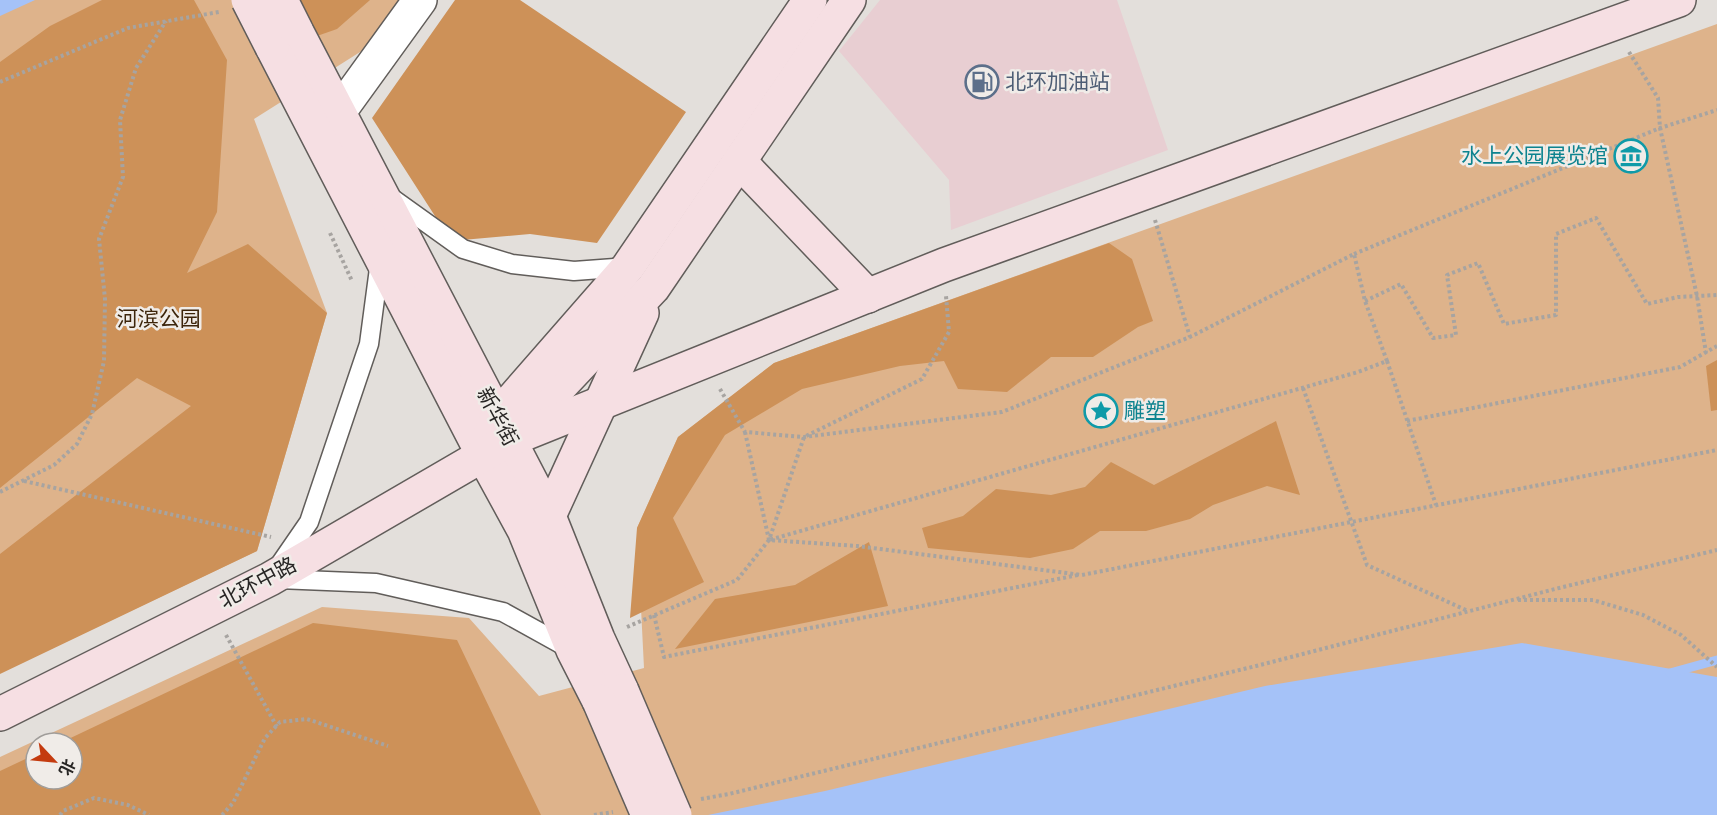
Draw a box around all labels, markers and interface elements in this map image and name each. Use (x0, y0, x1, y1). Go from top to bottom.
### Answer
fuel station icon: 北环加油站 (964, 64, 1000, 100)
place label: 北环加油站 (1005, 71, 1110, 93)
museum icon: 水上公园展览馆 (1613, 138, 1649, 174)
place label: 水上公园展览馆 (1461, 145, 1608, 167)
park label: 河滨公园 (117, 308, 201, 330)
street label: 新华街 (473, 384, 522, 450)
place icon: 雕塑 (1083, 393, 1119, 429)
place label: 雕塑 (1124, 400, 1166, 422)
street label: 北环中路 (216, 553, 300, 612)
north arrow (24, 731, 84, 791)
text: 北 (56, 756, 78, 778)

